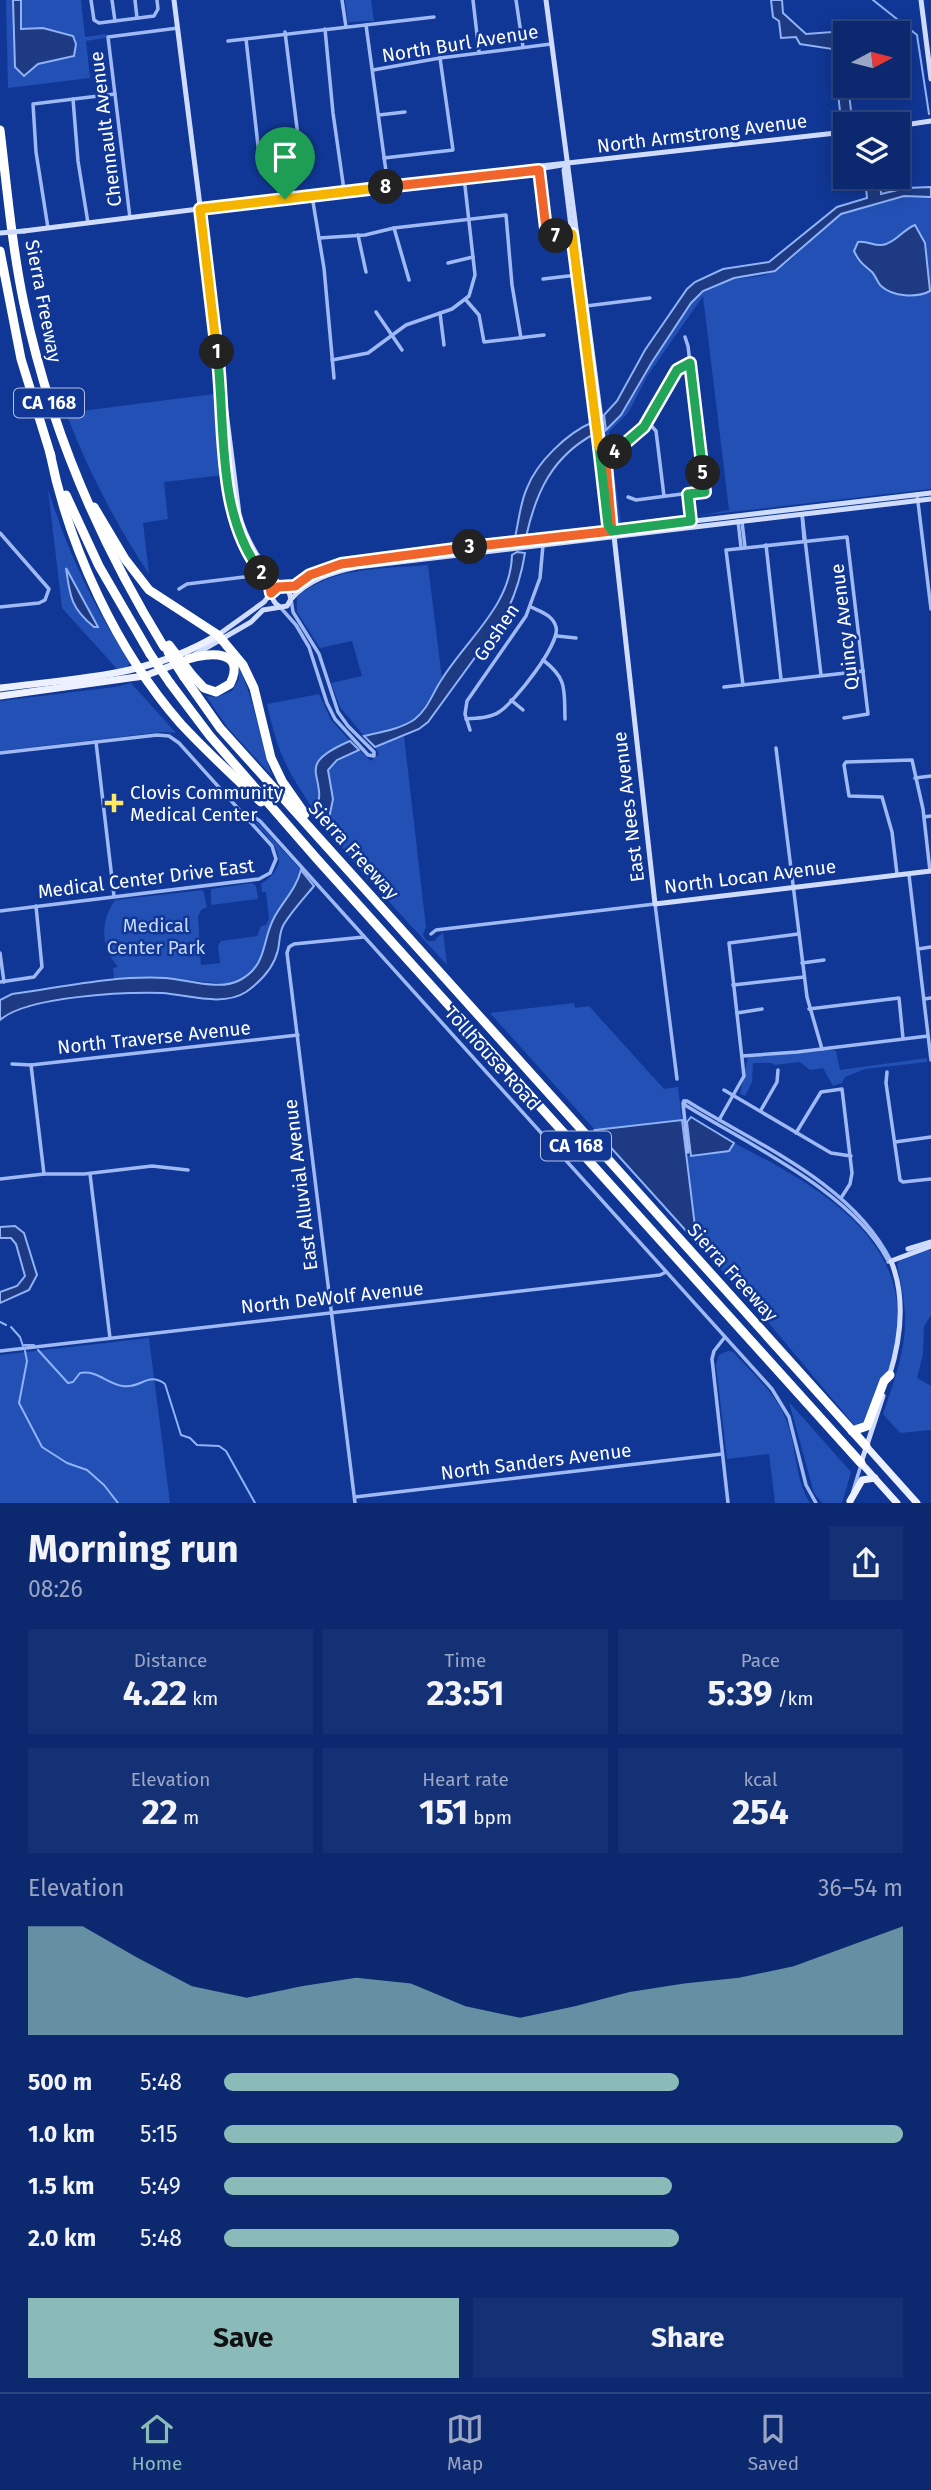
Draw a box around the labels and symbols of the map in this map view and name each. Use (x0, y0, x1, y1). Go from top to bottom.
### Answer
street label: North Burl Avenue (380, 20, 540, 67)
north arrow (833, 21, 910, 98)
street label: Chennault Avenue (85, 50, 126, 208)
street label: North Armstrong Avenue (596, 109, 809, 158)
pin (255, 127, 315, 199)
pin: 8 (368, 170, 404, 204)
pin: 7 (538, 218, 574, 254)
street label: Sierra Freeway (20, 238, 67, 365)
pin: 1 (200, 334, 234, 370)
road number: CA 168 (14, 388, 84, 418)
pin: 4 (598, 434, 632, 470)
pin: 5 (686, 456, 720, 490)
pin: 3 (452, 530, 488, 564)
pin: 2 (244, 556, 280, 590)
street label: Quincy Avenue (825, 562, 864, 691)
street label: Goshen (469, 599, 524, 665)
street label: East Nees Avenue (608, 730, 649, 884)
place label: Clovis Community Medical Center (130, 781, 284, 826)
marker: Clovis Community Medical Center (104, 793, 124, 813)
street label: Sierra Freeway (303, 796, 404, 905)
street label: Medical Center Drive East (36, 854, 256, 903)
street label: North Locan Avenue (663, 855, 837, 898)
park label: Medical Center Park (107, 914, 205, 959)
street label: Tollhouse Road (440, 1001, 545, 1115)
street label: North Traverse Avenue (56, 1016, 252, 1059)
street label: East Alluvial Avenue (279, 1098, 322, 1272)
road number: CA 168 (541, 1132, 611, 1161)
street label: Sierra Freeway (682, 1218, 783, 1327)
street label: North DeWolf Avenue (240, 1276, 425, 1319)
street label: North Sanders Avenue (439, 1438, 633, 1485)

